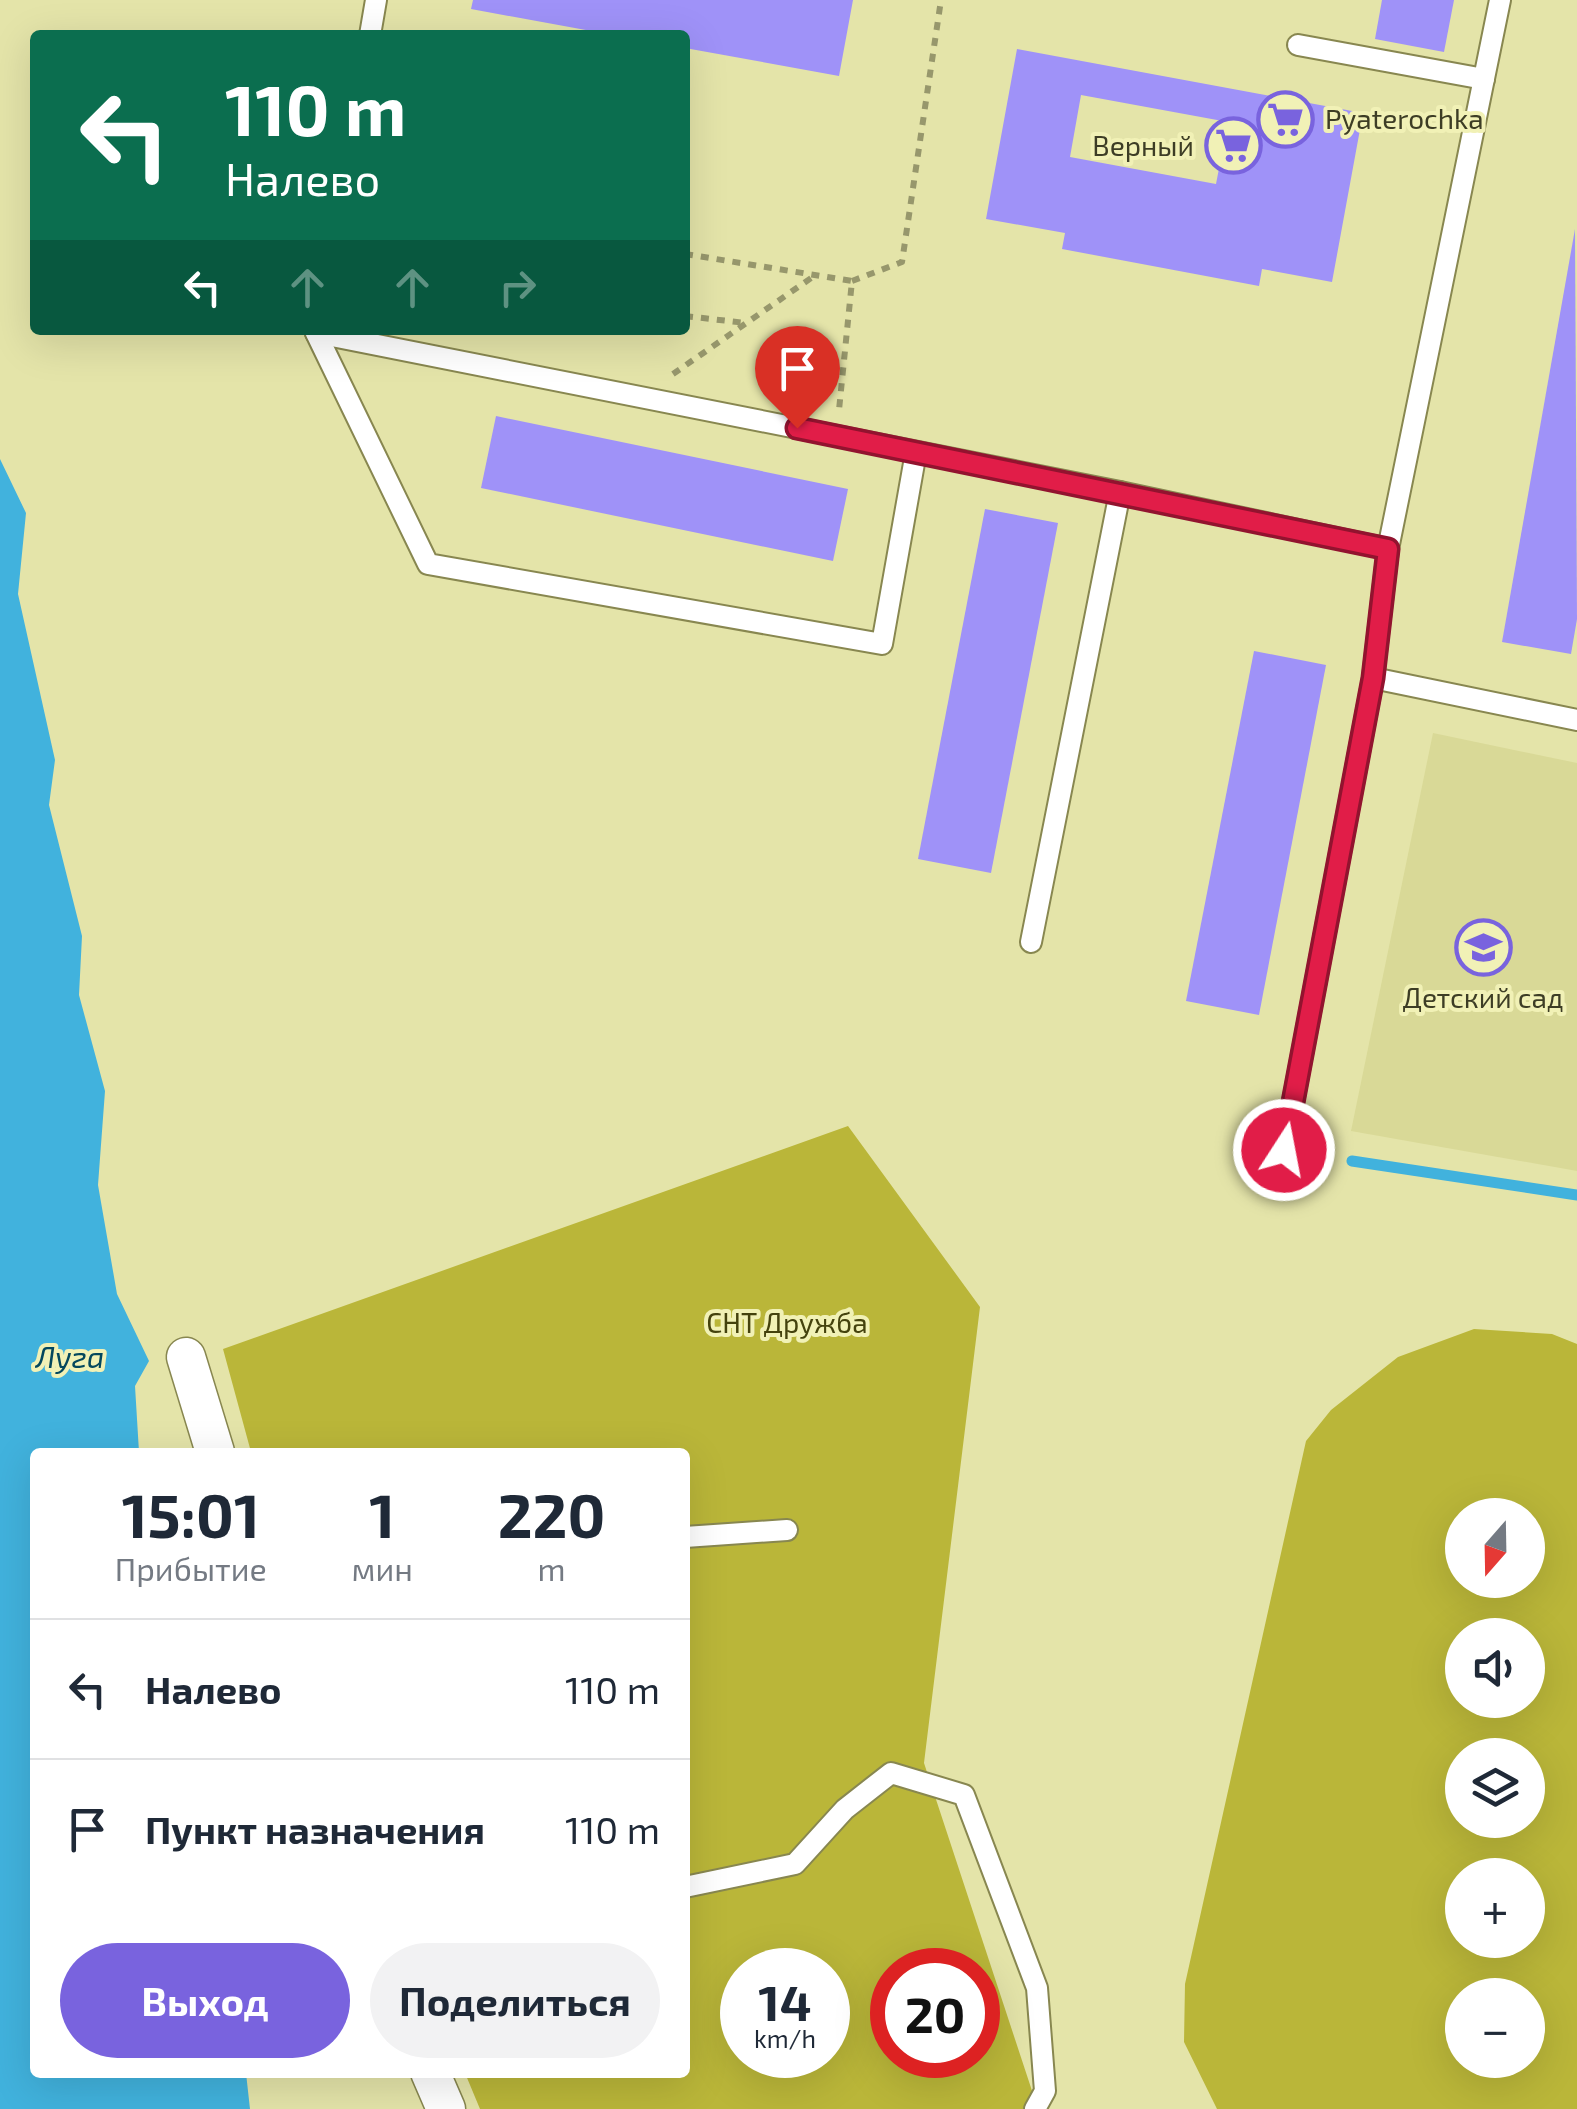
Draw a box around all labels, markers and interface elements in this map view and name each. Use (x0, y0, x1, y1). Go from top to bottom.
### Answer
text: 110 m (225, 66, 406, 150)
icon: left (60, 70, 190, 200)
supermarket icon: Pyaterochka (1256, 89, 1316, 149)
place label: Pyaterochka (1325, 101, 1484, 135)
supermarket icon: Верный (1203, 116, 1263, 176)
place label: Верный (1092, 128, 1194, 162)
text: Налево (225, 151, 380, 205)
icon: left (175, 260, 230, 315)
icon: ahead (280, 260, 335, 315)
icon: ahead (385, 260, 440, 315)
icon: right (490, 260, 545, 315)
pin (755, 326, 840, 429)
icon: arrive (770, 341, 825, 396)
school or university icon: Детский сад (1453, 917, 1513, 977)
place label: Детский сад (1402, 980, 1564, 1014)
position arrow (1232, 1098, 1336, 1202)
park label: СНТ Дружба (706, 1305, 868, 1339)
water label: Луга (35, 1338, 104, 1374)
text: 15:01 (122, 1478, 260, 1550)
text: 1 (369, 1478, 395, 1550)
text: 220 (498, 1478, 605, 1550)
north arrow (1445, 1498, 1545, 1598)
map controls (1445, 1498, 1545, 2078)
text: Прибытие (115, 1549, 267, 1587)
text: мин (352, 1549, 413, 1587)
text: m (537, 1549, 565, 1587)
button: sound (1445, 1618, 1545, 1718)
icon: left (60, 1662, 115, 1717)
text: Налево (145, 1666, 281, 1712)
text: 110 m (565, 1666, 660, 1712)
button: layers (1445, 1738, 1545, 1838)
icon: arrive (60, 1802, 115, 1857)
text: Пункт назначения (145, 1806, 485, 1852)
text: 110 m (565, 1806, 660, 1852)
button: + (1445, 1858, 1545, 1958)
button: Выход (60, 1943, 350, 2058)
button: Поделиться (370, 1943, 660, 2058)
speed limit sign: 20 (870, 1948, 1000, 2078)
text: 14 (758, 1971, 812, 2031)
button: − (1445, 1978, 1545, 2078)
text: km/h (754, 2023, 816, 2053)

